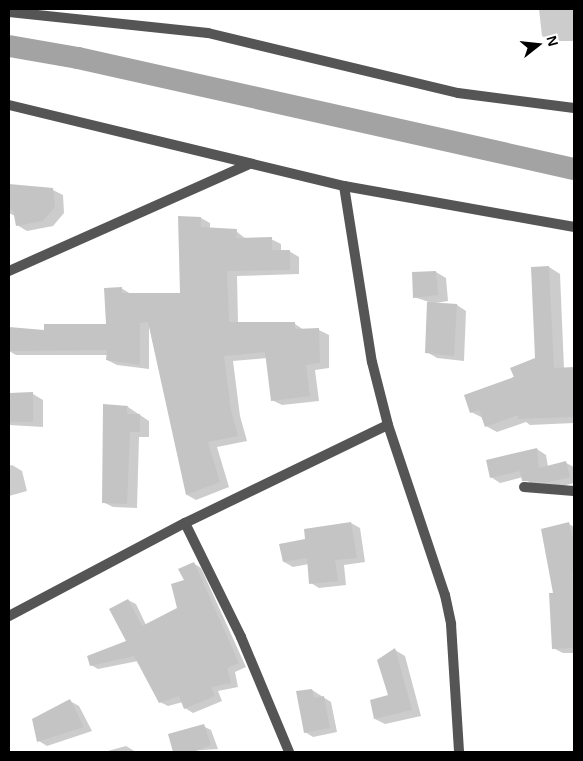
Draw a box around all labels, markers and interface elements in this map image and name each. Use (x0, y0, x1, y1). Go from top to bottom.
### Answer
north arrow (513, 20, 563, 70)
text: N (543, 34, 562, 48)

